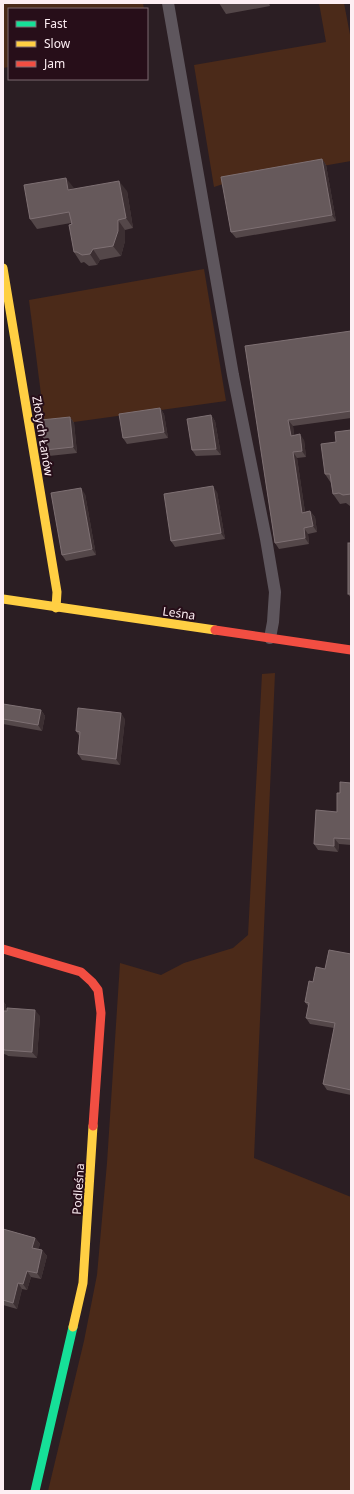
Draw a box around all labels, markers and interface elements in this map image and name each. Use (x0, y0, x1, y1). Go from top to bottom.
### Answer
legend (8, 8, 148, 80)
text: Fast (44, 15, 68, 32)
text: Slow (44, 35, 71, 52)
text: Jam (43, 55, 65, 72)
street label: Złotych Łanów (28, 395, 58, 478)
street label: Leśna (162, 602, 196, 624)
street label: Podleśna (68, 1163, 88, 1215)

